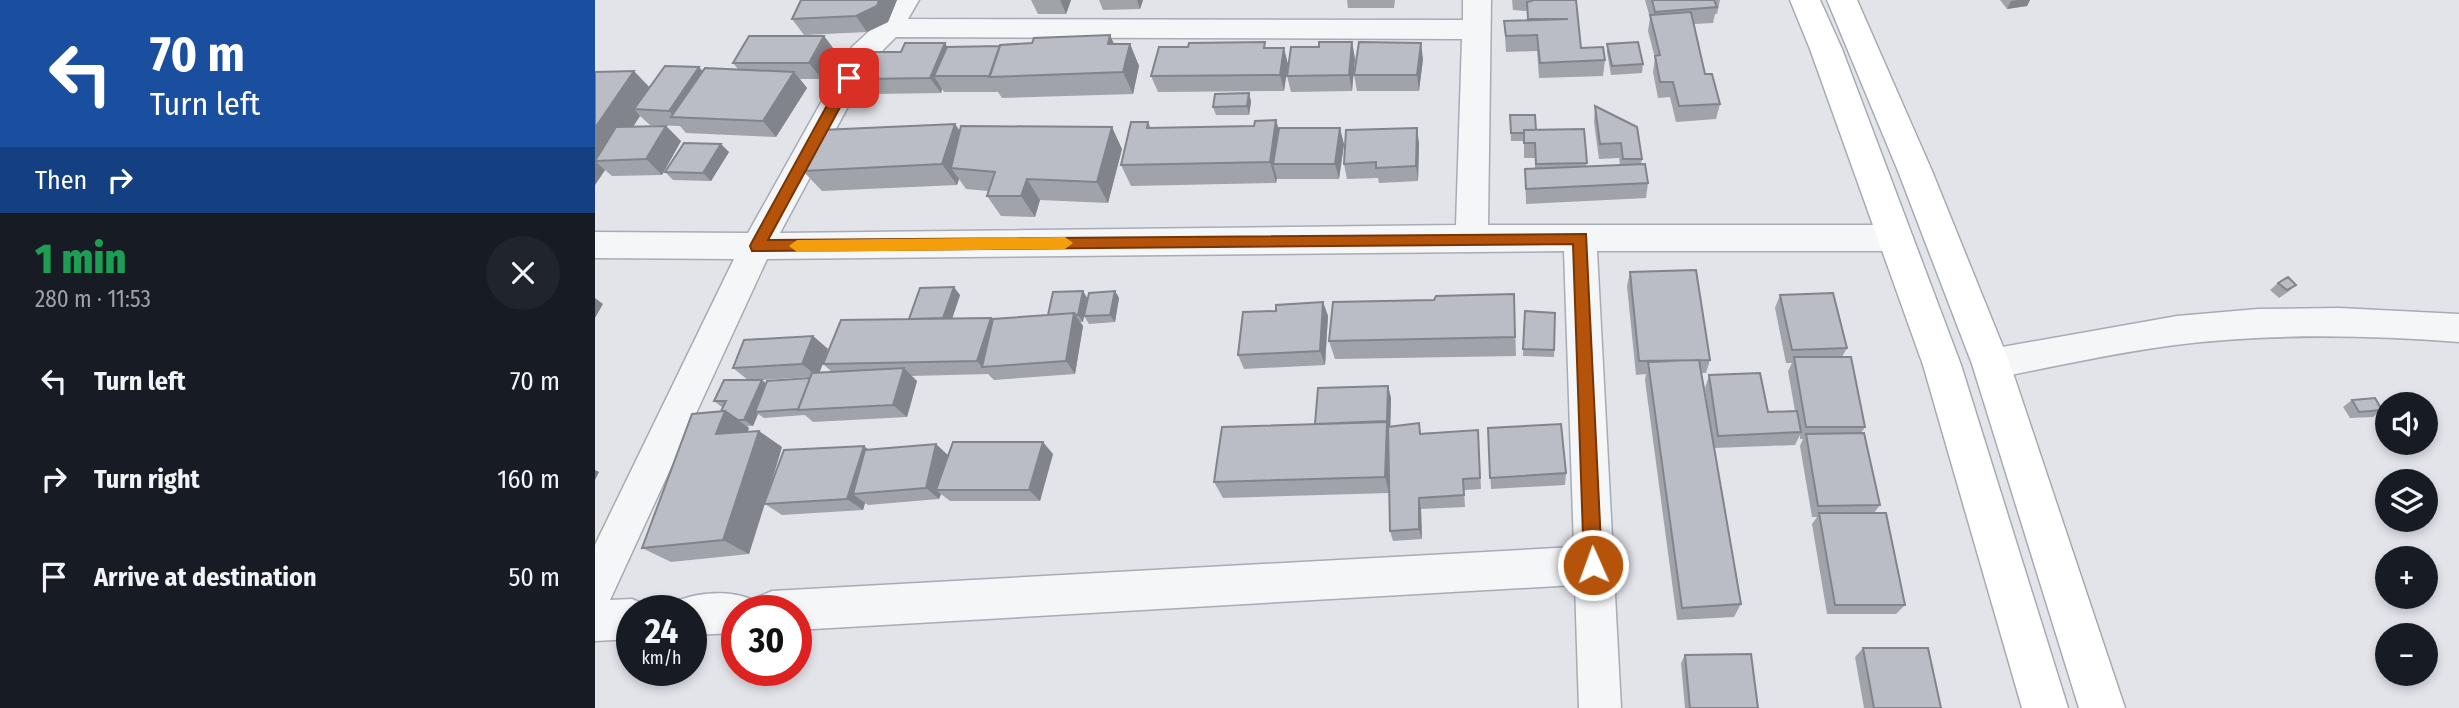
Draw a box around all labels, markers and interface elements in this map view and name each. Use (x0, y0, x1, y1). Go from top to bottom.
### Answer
text: 70 m (150, 25, 245, 84)
icon: left (35, 28, 126, 119)
pin (819, 48, 879, 108)
icon: arrive (830, 59, 868, 97)
text: Turn left (150, 85, 260, 123)
icon: right (101, 161, 139, 199)
text: Then (35, 165, 87, 196)
text: 1 min (35, 234, 126, 284)
button: close (486, 236, 560, 310)
text: 280 m · 11:53 (35, 285, 151, 313)
icon: left (35, 362, 73, 400)
text: Turn left (94, 366, 186, 397)
text: 70 m (510, 366, 560, 397)
map controls (2375, 392, 2438, 686)
button: sound (2375, 392, 2438, 455)
icon: right (35, 460, 73, 498)
text: Turn right (94, 464, 200, 495)
text: 160 m (497, 464, 560, 495)
button: layers (2375, 469, 2438, 532)
position arrow (1556, 528, 1630, 602)
button: + (2375, 546, 2438, 609)
icon: arrive (35, 558, 73, 596)
text: Arrive at destination (94, 562, 317, 593)
text: 50 m (508, 562, 560, 593)
speed limit sign: 30 (721, 595, 812, 686)
text: 24 (645, 610, 678, 652)
button: − (2375, 623, 2438, 686)
text: km/h (641, 647, 682, 669)

